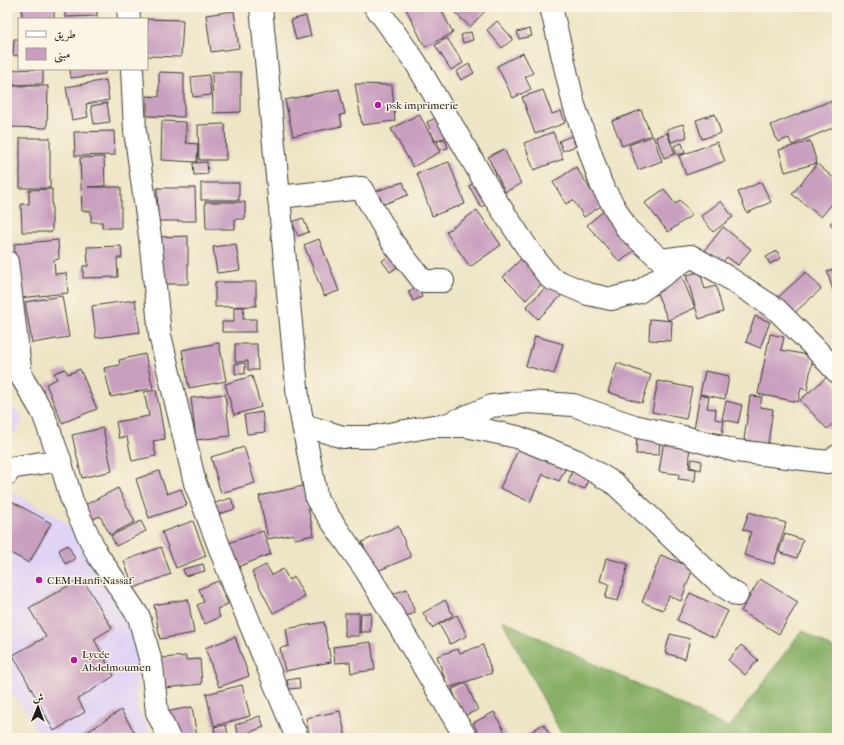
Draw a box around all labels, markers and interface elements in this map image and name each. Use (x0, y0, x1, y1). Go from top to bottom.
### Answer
legend (18, 18, 148, 70)
text: طريق (54, 27, 76, 42)
text: مبنى (54, 47, 70, 63)
place label: psk imprimerie (385, 99, 459, 112)
marker: psk imprimerie (373, 100, 383, 110)
place label: CEM Hanfi Nassaf (47, 574, 135, 587)
marker: CEM Hanfi Nassaf (34, 575, 44, 585)
place label: Lycée Abdelmoumen (81, 648, 152, 674)
marker: Lycée Abdelmoumen (69, 655, 79, 665)
north arrow (18, 687, 58, 727)
text: ش (33, 691, 44, 704)

